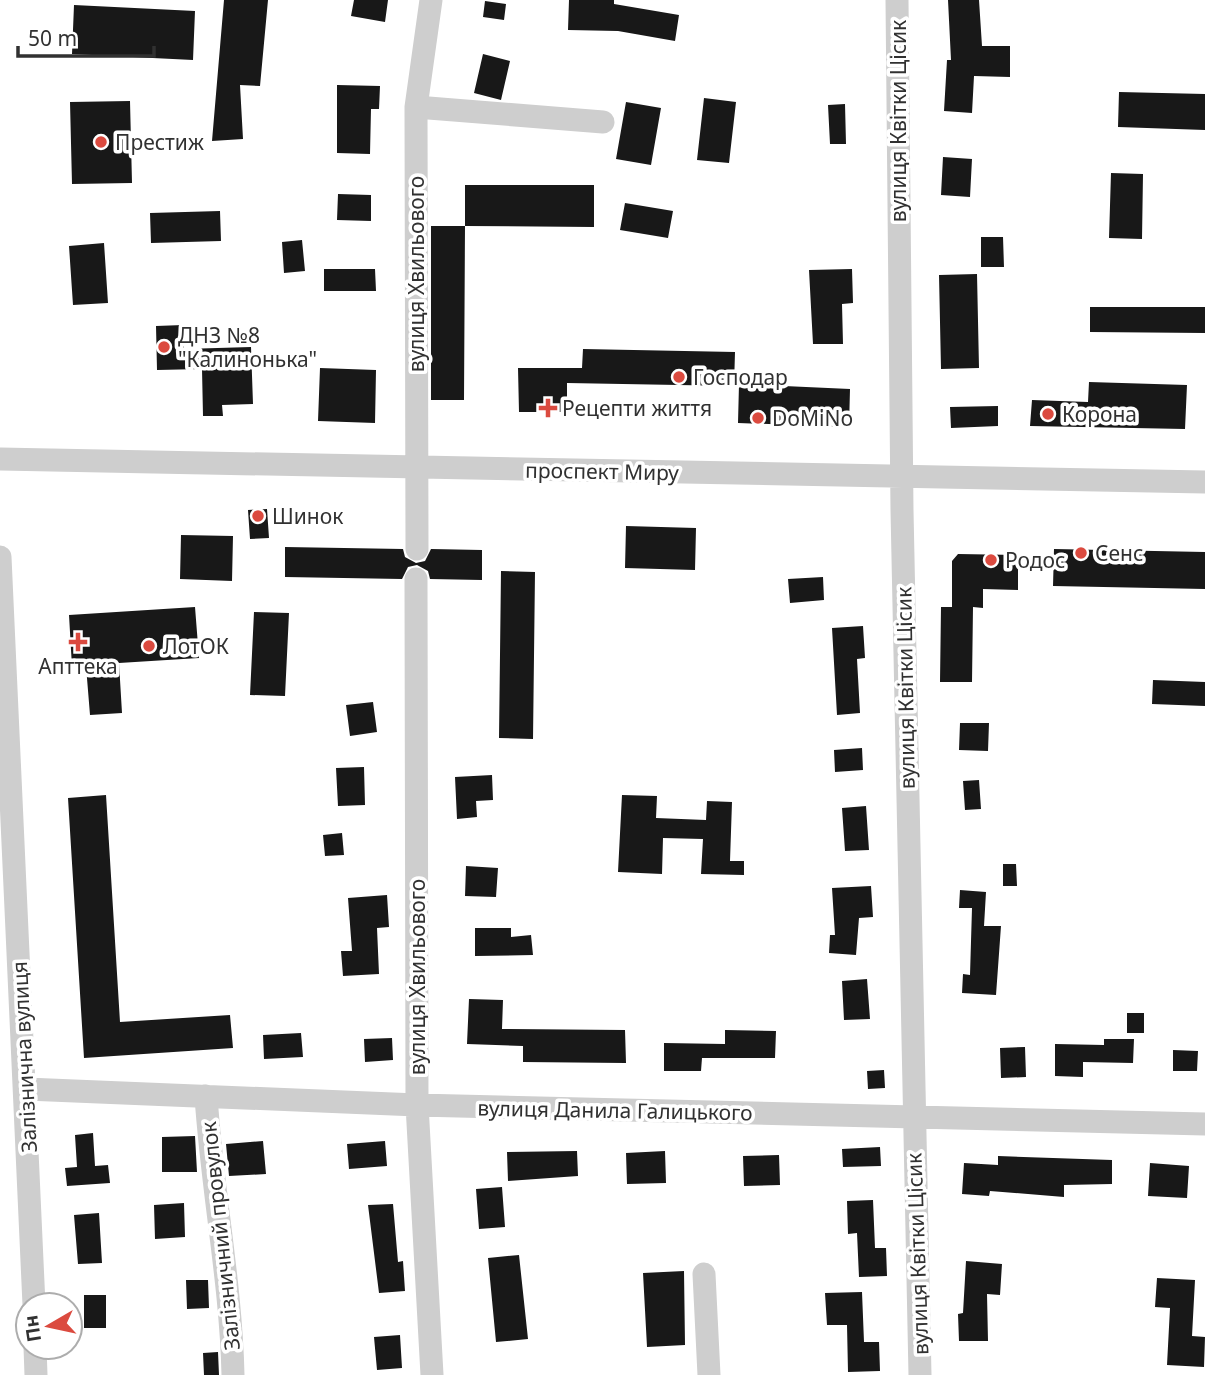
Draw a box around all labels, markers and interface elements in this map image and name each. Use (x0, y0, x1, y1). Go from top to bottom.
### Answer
scale bar (18, 14, 154, 58)
street label: вулиця Квітки Цісик (884, 20, 912, 222)
text: 50 m (28, 24, 77, 52)
place label: Престиж (115, 128, 204, 156)
marker: Престиж (93, 134, 109, 150)
street label: вулиця Хвильового (402, 176, 430, 372)
place label: ДНЗ №8 "Калинонька" (178, 321, 317, 373)
marker: ДНЗ №8 "Калинонька" (156, 339, 172, 355)
place label: Господар (693, 363, 788, 391)
marker: Господар (671, 369, 687, 385)
place label: Рецепти життя (562, 394, 712, 422)
marker: Рецепти життя (540, 400, 556, 416)
place label: Корона (1062, 400, 1137, 428)
place label: DoMiNo (772, 404, 853, 432)
marker: Корона (1040, 406, 1056, 422)
marker: DoMiNo (750, 410, 766, 426)
street label: проспект Миру (525, 456, 679, 486)
place label: Шинок (272, 502, 343, 530)
marker: Шинок (250, 508, 266, 524)
place label: Сенс (1095, 539, 1143, 567)
marker: Сенс (1073, 545, 1089, 561)
place label: Родос (1005, 546, 1065, 574)
marker: Родос (983, 552, 999, 568)
street label: вулиця Квітки Цісик (889, 587, 921, 789)
place label: ЛотОК (163, 632, 229, 660)
marker: Апттека (70, 634, 86, 650)
marker: ЛотОК (141, 638, 157, 654)
place label: Апттека (38, 652, 118, 680)
street label: вулиця Хвильового (403, 879, 431, 1075)
street label: Залізнична вулиця (5, 961, 43, 1153)
street label: вулиця Данила Галицького (477, 1094, 753, 1126)
street label: Залізничний провулок (194, 1120, 246, 1352)
street label: вулиця Квітки Цісик (899, 1152, 935, 1356)
north arrow (14, 1291, 84, 1361)
text: Пн (17, 1313, 47, 1344)

